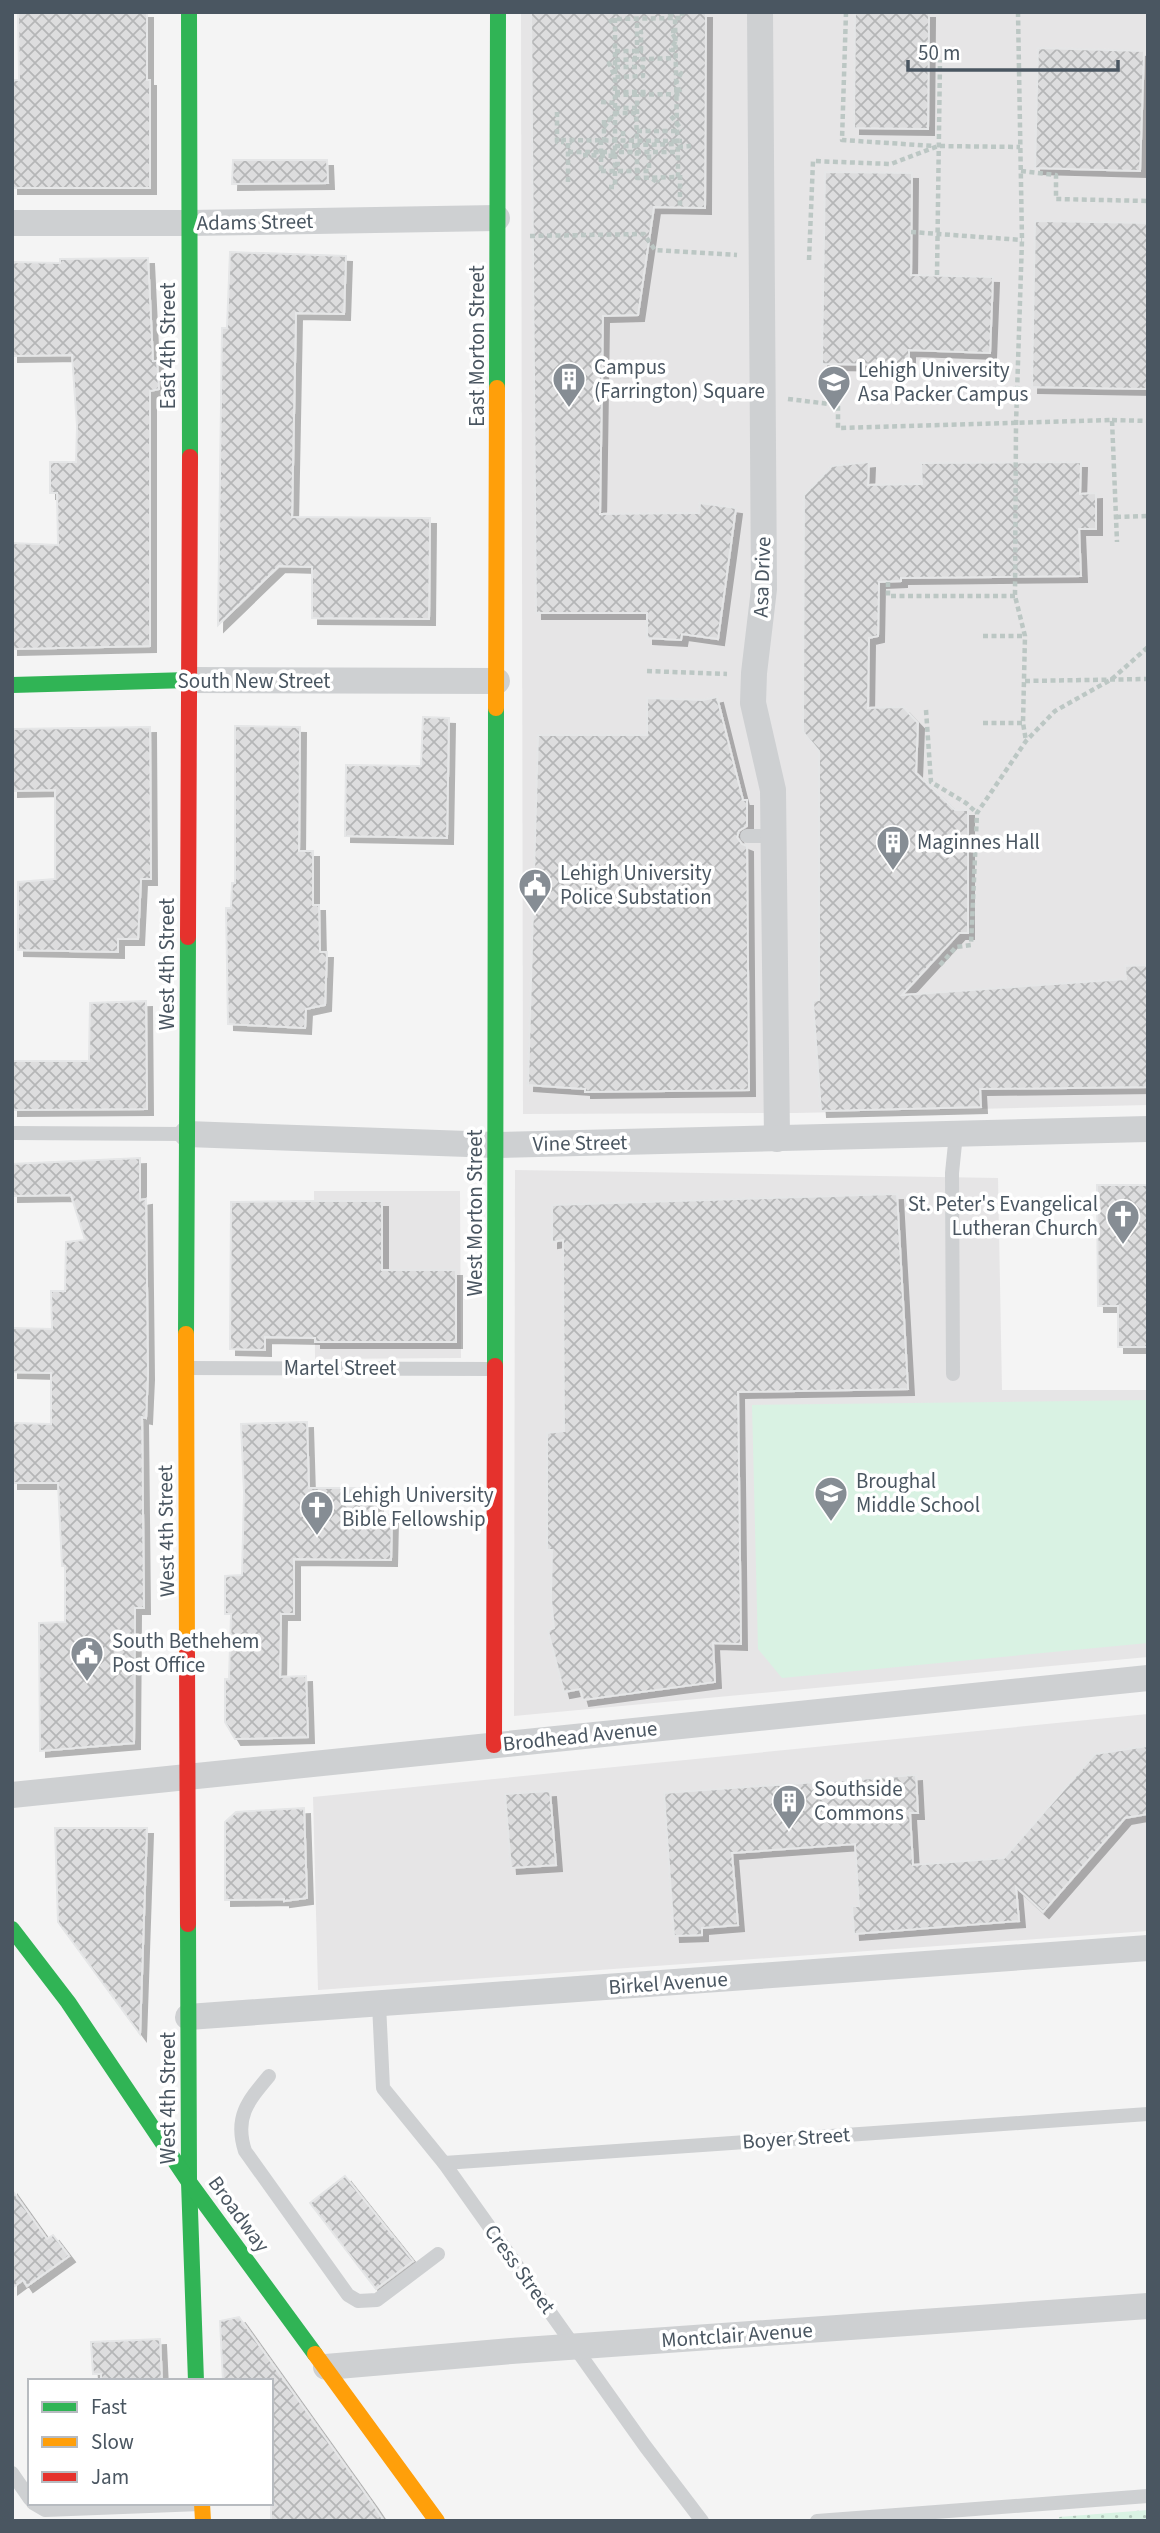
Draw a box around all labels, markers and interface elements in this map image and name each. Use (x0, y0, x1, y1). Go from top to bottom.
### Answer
scale bar (908, 28, 1118, 72)
text: 50 m (918, 38, 960, 68)
street label: Adams Street (196, 206, 314, 238)
street label: East Morton Street (462, 265, 492, 427)
street label: East 4th Street (153, 282, 183, 410)
place label: Campus (Farrington) Square (594, 352, 765, 406)
place label: Lehigh University Asa Packer Campus (858, 355, 1029, 409)
building icon: Campus (Farrington) Square (550, 360, 588, 409)
school or university icon: Lehigh University Asa Packer Campus (815, 363, 853, 412)
street label: Asa Drive (746, 536, 778, 618)
street label: South New Street (178, 666, 330, 696)
building icon: Maginnes Hall (874, 823, 912, 872)
place label: Maginnes Hall (917, 827, 1040, 857)
place label: Lehigh University Police Substation (560, 858, 712, 912)
public building icon: Lehigh University Police Substation (516, 866, 554, 915)
street label: West 4th Street (152, 898, 182, 1030)
street label: Vine Street (532, 1127, 628, 1159)
street label: West Morton Street (460, 1129, 490, 1297)
place label: St. Peter's Evangelical Lutheran Church (908, 1189, 1098, 1243)
church icon: St. Peter's Evangelical Lutheran Church (1104, 1197, 1142, 1246)
street label: Martel Street (284, 1353, 396, 1383)
street label: West 4th Street (150, 1465, 182, 1597)
place label: Broughal Middle School (856, 1466, 980, 1520)
school or university icon: Broughal Middle School (812, 1474, 850, 1523)
place label: Lehigh University Bible Fellowship (342, 1480, 494, 1534)
church icon: Lehigh University Bible Fellowship (298, 1488, 336, 1537)
place label: South Bethehem Post Office (112, 1626, 259, 1680)
public building icon: South Bethehem Post Office (68, 1634, 106, 1683)
street label: Brodhead Avenue (501, 1713, 659, 1759)
place label: Southside Commons (814, 1774, 904, 1828)
building icon: Southside Commons (770, 1782, 808, 1831)
street label: Birkel Avenue (607, 1964, 729, 2002)
street label: West 4th Street (153, 2032, 183, 2164)
street label: Boyer Street (741, 2119, 851, 2157)
street label: Broadway (201, 2170, 277, 2259)
street label: Cress Street (477, 2218, 563, 2320)
street label: Montclair Avenue (660, 2315, 814, 2355)
legend (28, 2379, 273, 2505)
text: Fast (91, 2392, 127, 2422)
text: Slow (91, 2427, 134, 2457)
text: Jam (91, 2462, 129, 2492)

